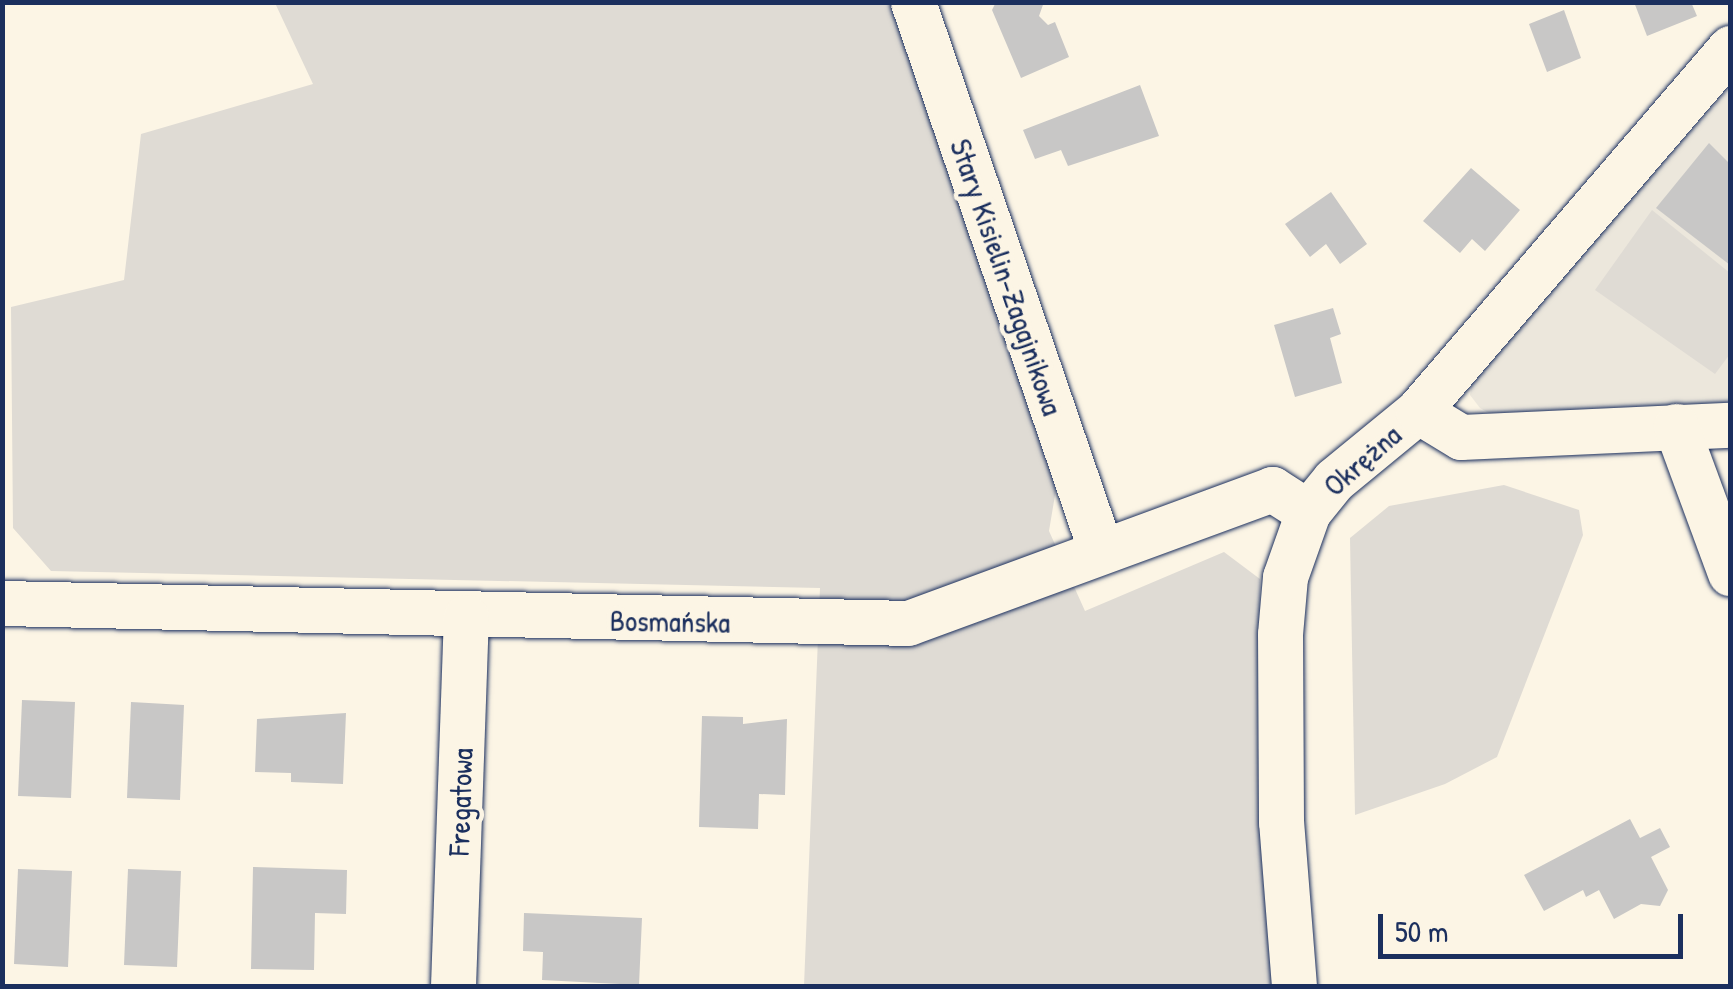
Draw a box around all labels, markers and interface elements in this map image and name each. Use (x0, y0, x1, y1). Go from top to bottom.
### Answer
street label: Stary Kisielin-Zagajnikowa (943, 134, 1071, 420)
street label: Okrężna (1316, 417, 1408, 503)
street label: Bosmańska (610, 602, 730, 640)
street label: Fregatowa (440, 747, 480, 857)
scale bar (1383, 894, 1688, 956)
text: 50 m (1395, 911, 1448, 951)

